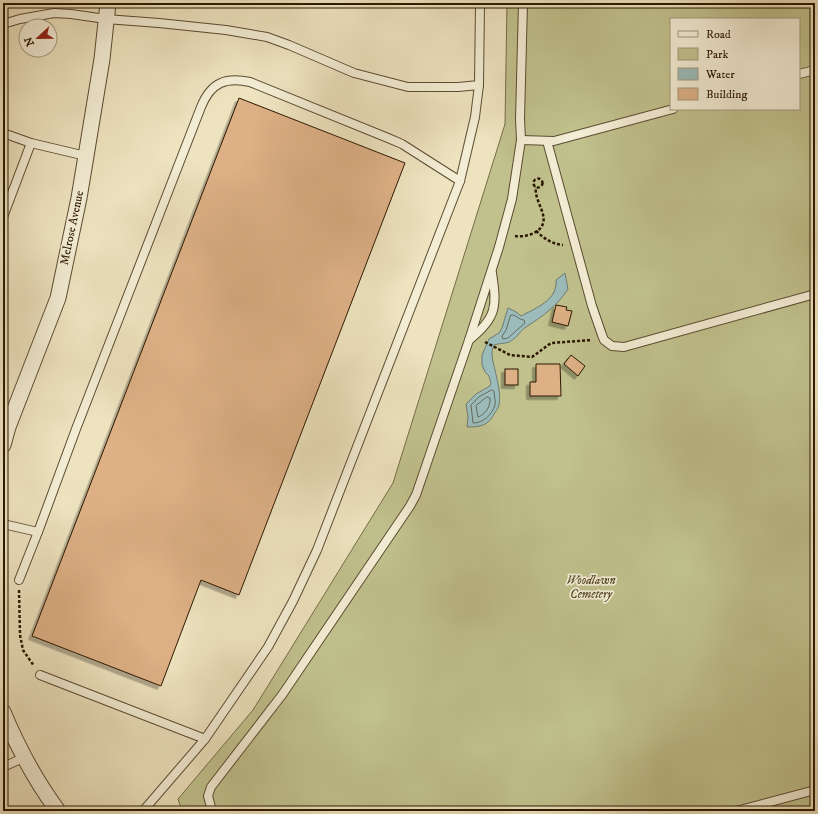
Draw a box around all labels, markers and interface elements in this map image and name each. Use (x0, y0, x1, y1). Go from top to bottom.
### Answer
north arrow (18, 18, 58, 58)
legend (670, 18, 800, 110)
text: Road (706, 27, 731, 42)
text: N (21, 35, 38, 48)
text: Park (706, 47, 728, 62)
text: Water (705, 67, 735, 82)
text: Building (706, 87, 747, 102)
street label: Melrose Avenue (57, 189, 87, 267)
park label: Woodlawn Cemetery (567, 573, 615, 602)

